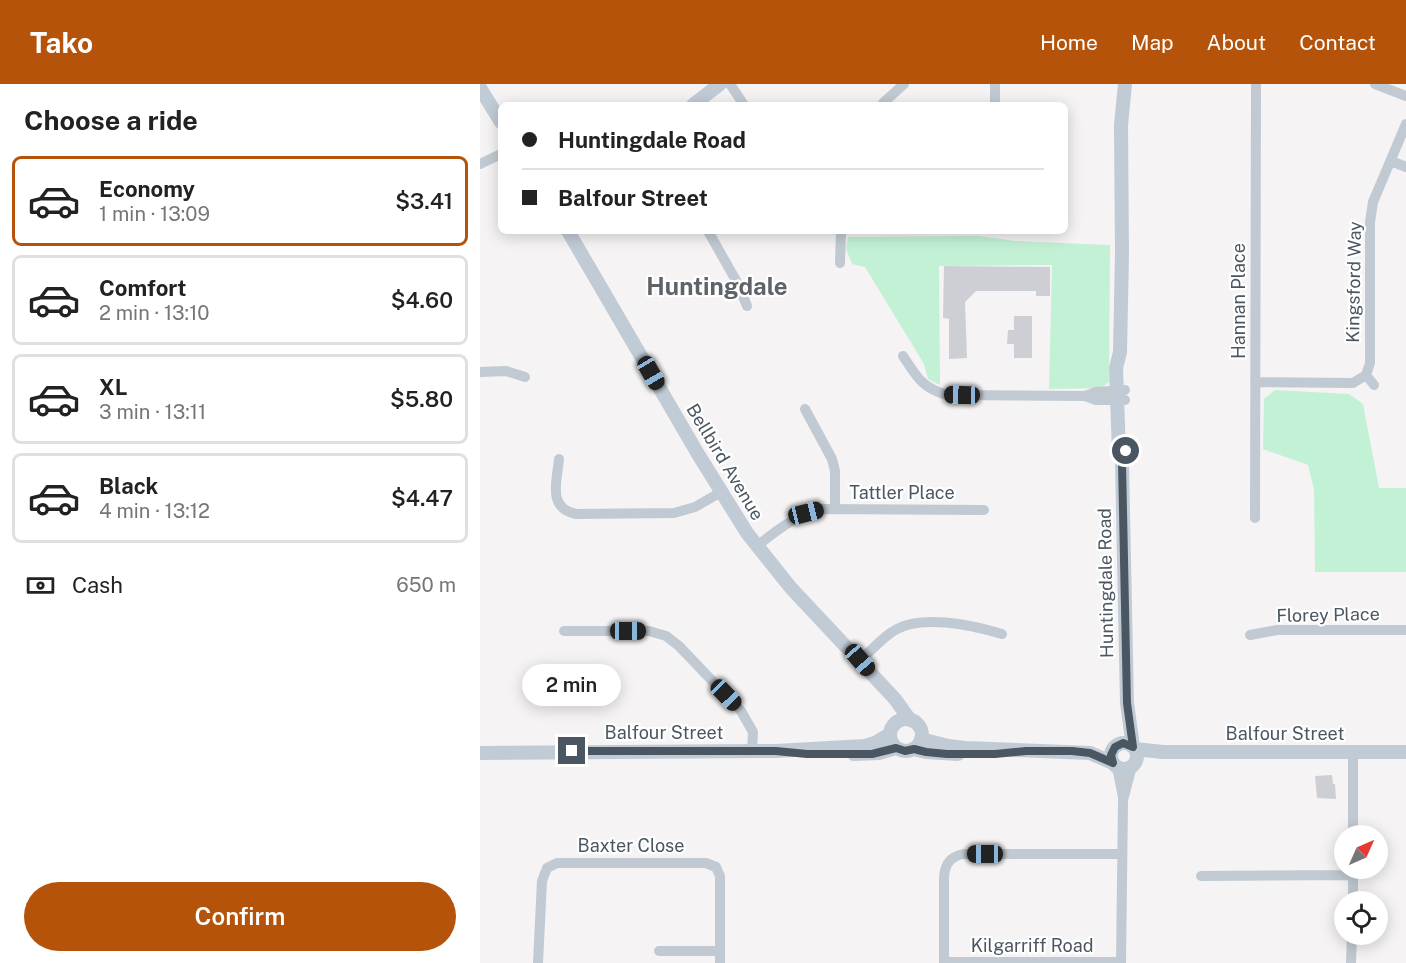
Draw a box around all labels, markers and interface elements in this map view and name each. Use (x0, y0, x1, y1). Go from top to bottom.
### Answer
text: Tako (30, 26, 93, 59)
text: Home (1040, 30, 1098, 55)
text: Map (1131, 30, 1174, 55)
text: About (1207, 30, 1266, 55)
text: Contact (1299, 30, 1376, 55)
text: Choose a ride (24, 104, 198, 136)
text: Huntingdale Road (558, 127, 746, 153)
icon: car (27, 174, 81, 228)
text: Economy (99, 176, 195, 202)
text: Balfour Street (558, 185, 708, 211)
text: $3.41 (395, 188, 453, 214)
text: 1 min · 13:09 (99, 202, 210, 226)
street label: Kingsford Way (1342, 221, 1365, 343)
street label: Hannan Place (1228, 243, 1249, 359)
district label: Huntingdale (646, 272, 788, 300)
icon: car (27, 273, 81, 327)
text: Comfort (99, 275, 186, 301)
text: $4.60 (391, 287, 453, 313)
text: 2 min · 13:10 (99, 301, 210, 325)
car (634, 353, 668, 393)
icon: car (27, 372, 81, 426)
text: XL (99, 374, 127, 400)
text: $5.80 (390, 386, 453, 412)
car (944, 386, 980, 404)
text: 3 min · 13:11 (99, 400, 206, 424)
street label: Bellbird Avenue (682, 400, 768, 524)
route start (1112, 437, 1139, 464)
icon: car (27, 471, 81, 525)
text: Black (99, 473, 158, 499)
street label: Tattler Place (849, 482, 955, 503)
text: $4.47 (391, 485, 453, 511)
text: 4 min · 13:12 (99, 499, 210, 523)
car (786, 500, 826, 526)
street label: Huntingdale Road (1094, 508, 1117, 658)
icon: cash (24, 569, 57, 602)
text: Cash (72, 572, 123, 598)
text: 650 m (396, 573, 456, 597)
street label: Florey Place (1276, 603, 1380, 626)
car (610, 622, 646, 640)
car (841, 641, 879, 679)
callout: 2 min (522, 664, 622, 706)
text: 2 min (546, 673, 597, 697)
car (707, 676, 745, 714)
street label: Balfour Street (605, 722, 723, 743)
street label: Balfour Street (1226, 723, 1344, 744)
route end (558, 737, 585, 764)
north arrow (1334, 825, 1388, 879)
map controls (1334, 825, 1388, 945)
street label: Baxter Close (578, 835, 684, 856)
car (967, 845, 1003, 863)
button: Confirm (24, 882, 456, 951)
button: locate (1334, 891, 1388, 945)
street label: Kilgarriff Road (971, 935, 1093, 956)

